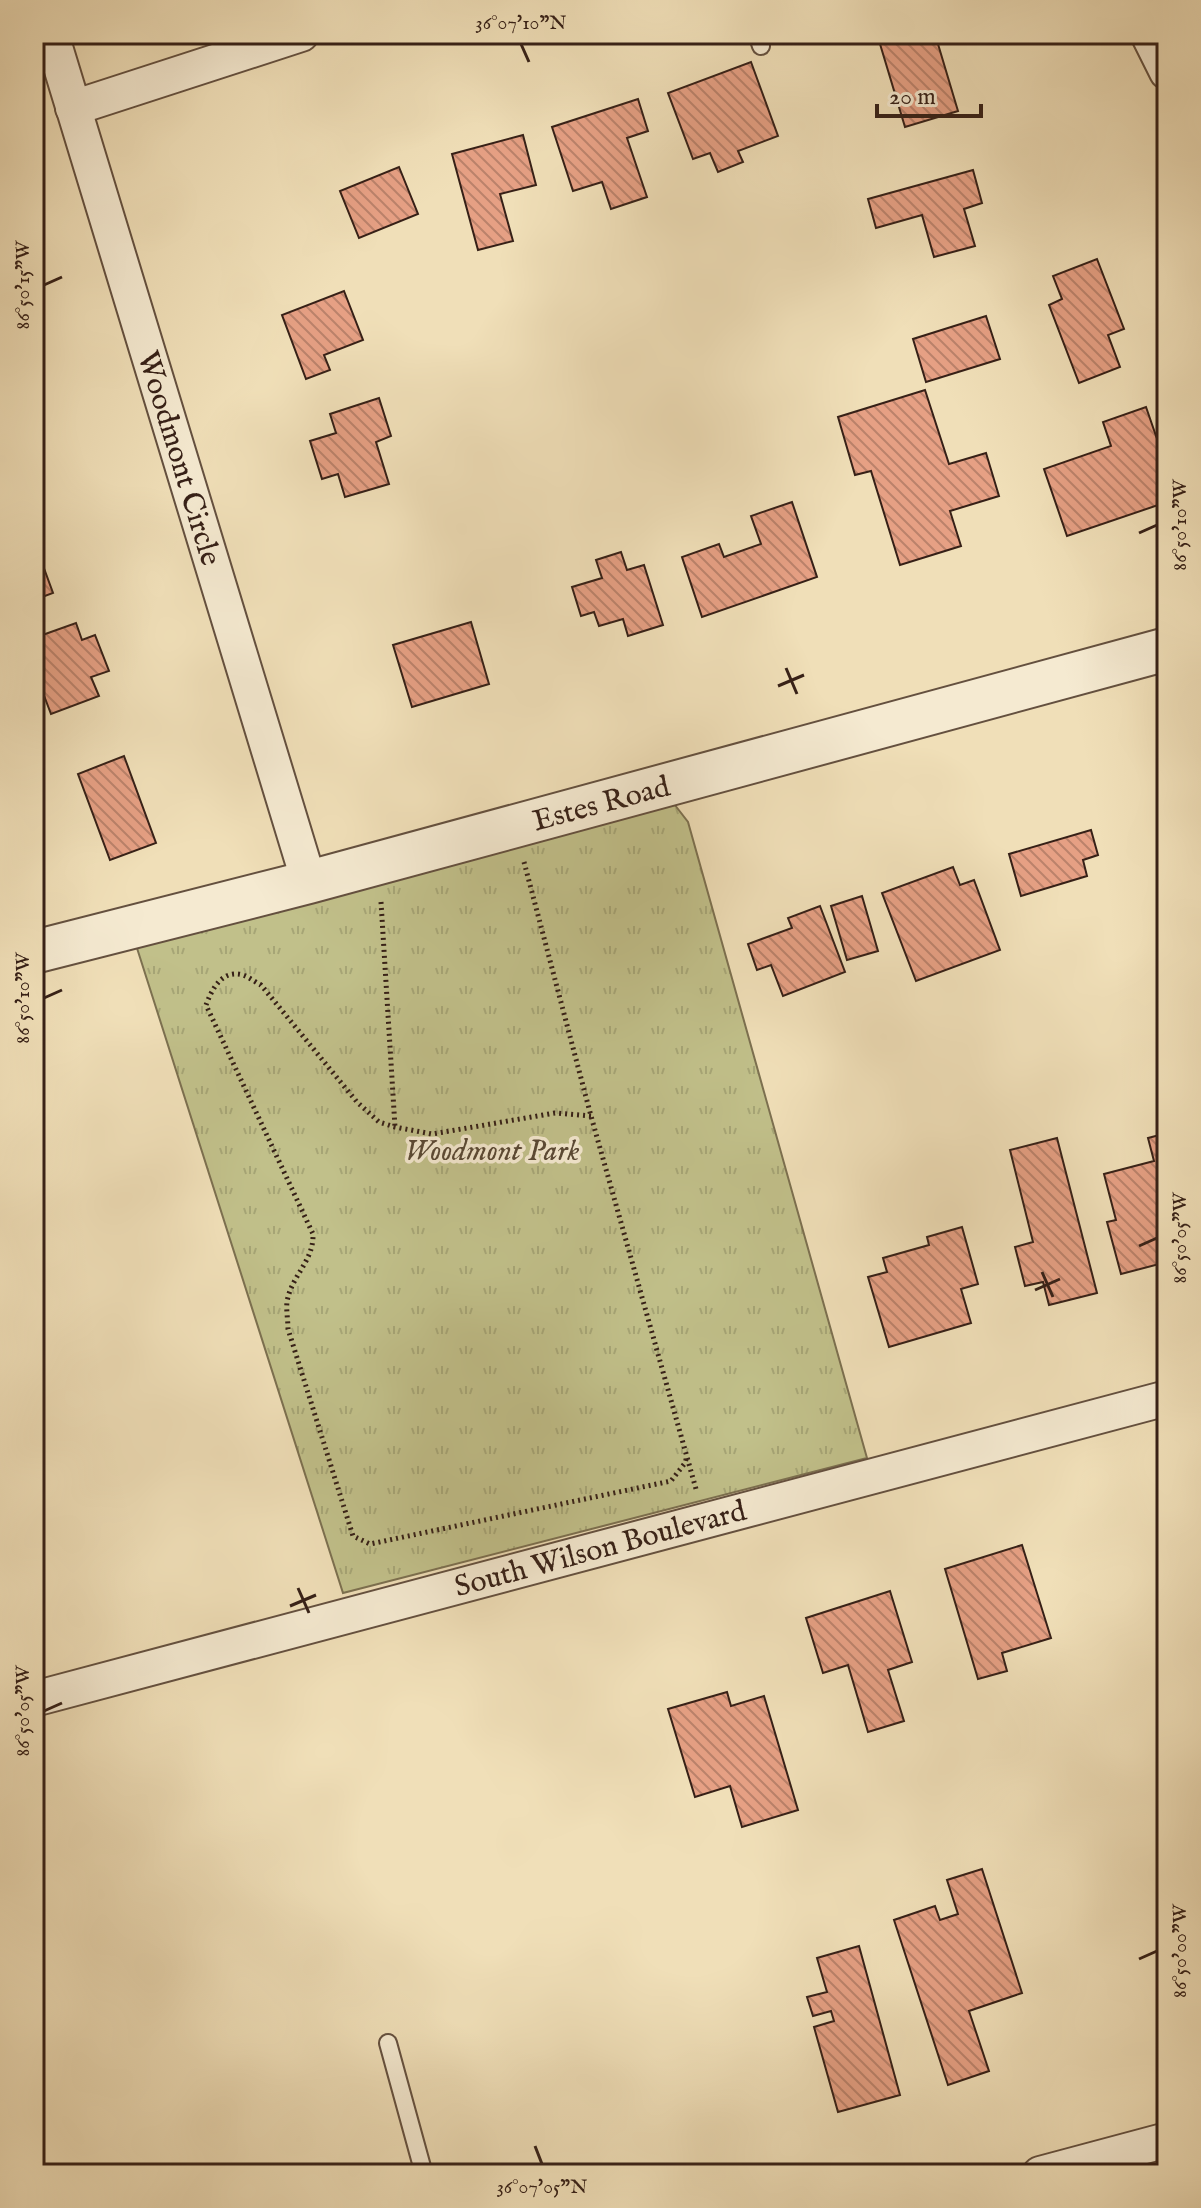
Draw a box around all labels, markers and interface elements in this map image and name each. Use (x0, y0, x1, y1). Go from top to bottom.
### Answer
text: 36°07'10"N (475, 11, 567, 36)
scale bar (877, 68, 981, 118)
text: 20 m (889, 82, 936, 113)
text: 86°50'15"W (11, 240, 36, 329)
street label: Woodmont Circle (127, 347, 229, 570)
text: 86°50'10"W (1168, 478, 1193, 571)
street label: Estes Road (529, 768, 675, 841)
text: 86°50'10"W (11, 951, 36, 1044)
park label: Woodmont Park (404, 1133, 580, 1171)
text: 86°50'05"W (1168, 1191, 1193, 1284)
street label: South Wilson Boulevard (451, 1492, 751, 1607)
text: 86°50'05"W (11, 1664, 36, 1757)
text: 86°50'00"W (1168, 1903, 1193, 1998)
text: 36°07'05"N (496, 2175, 588, 2200)

